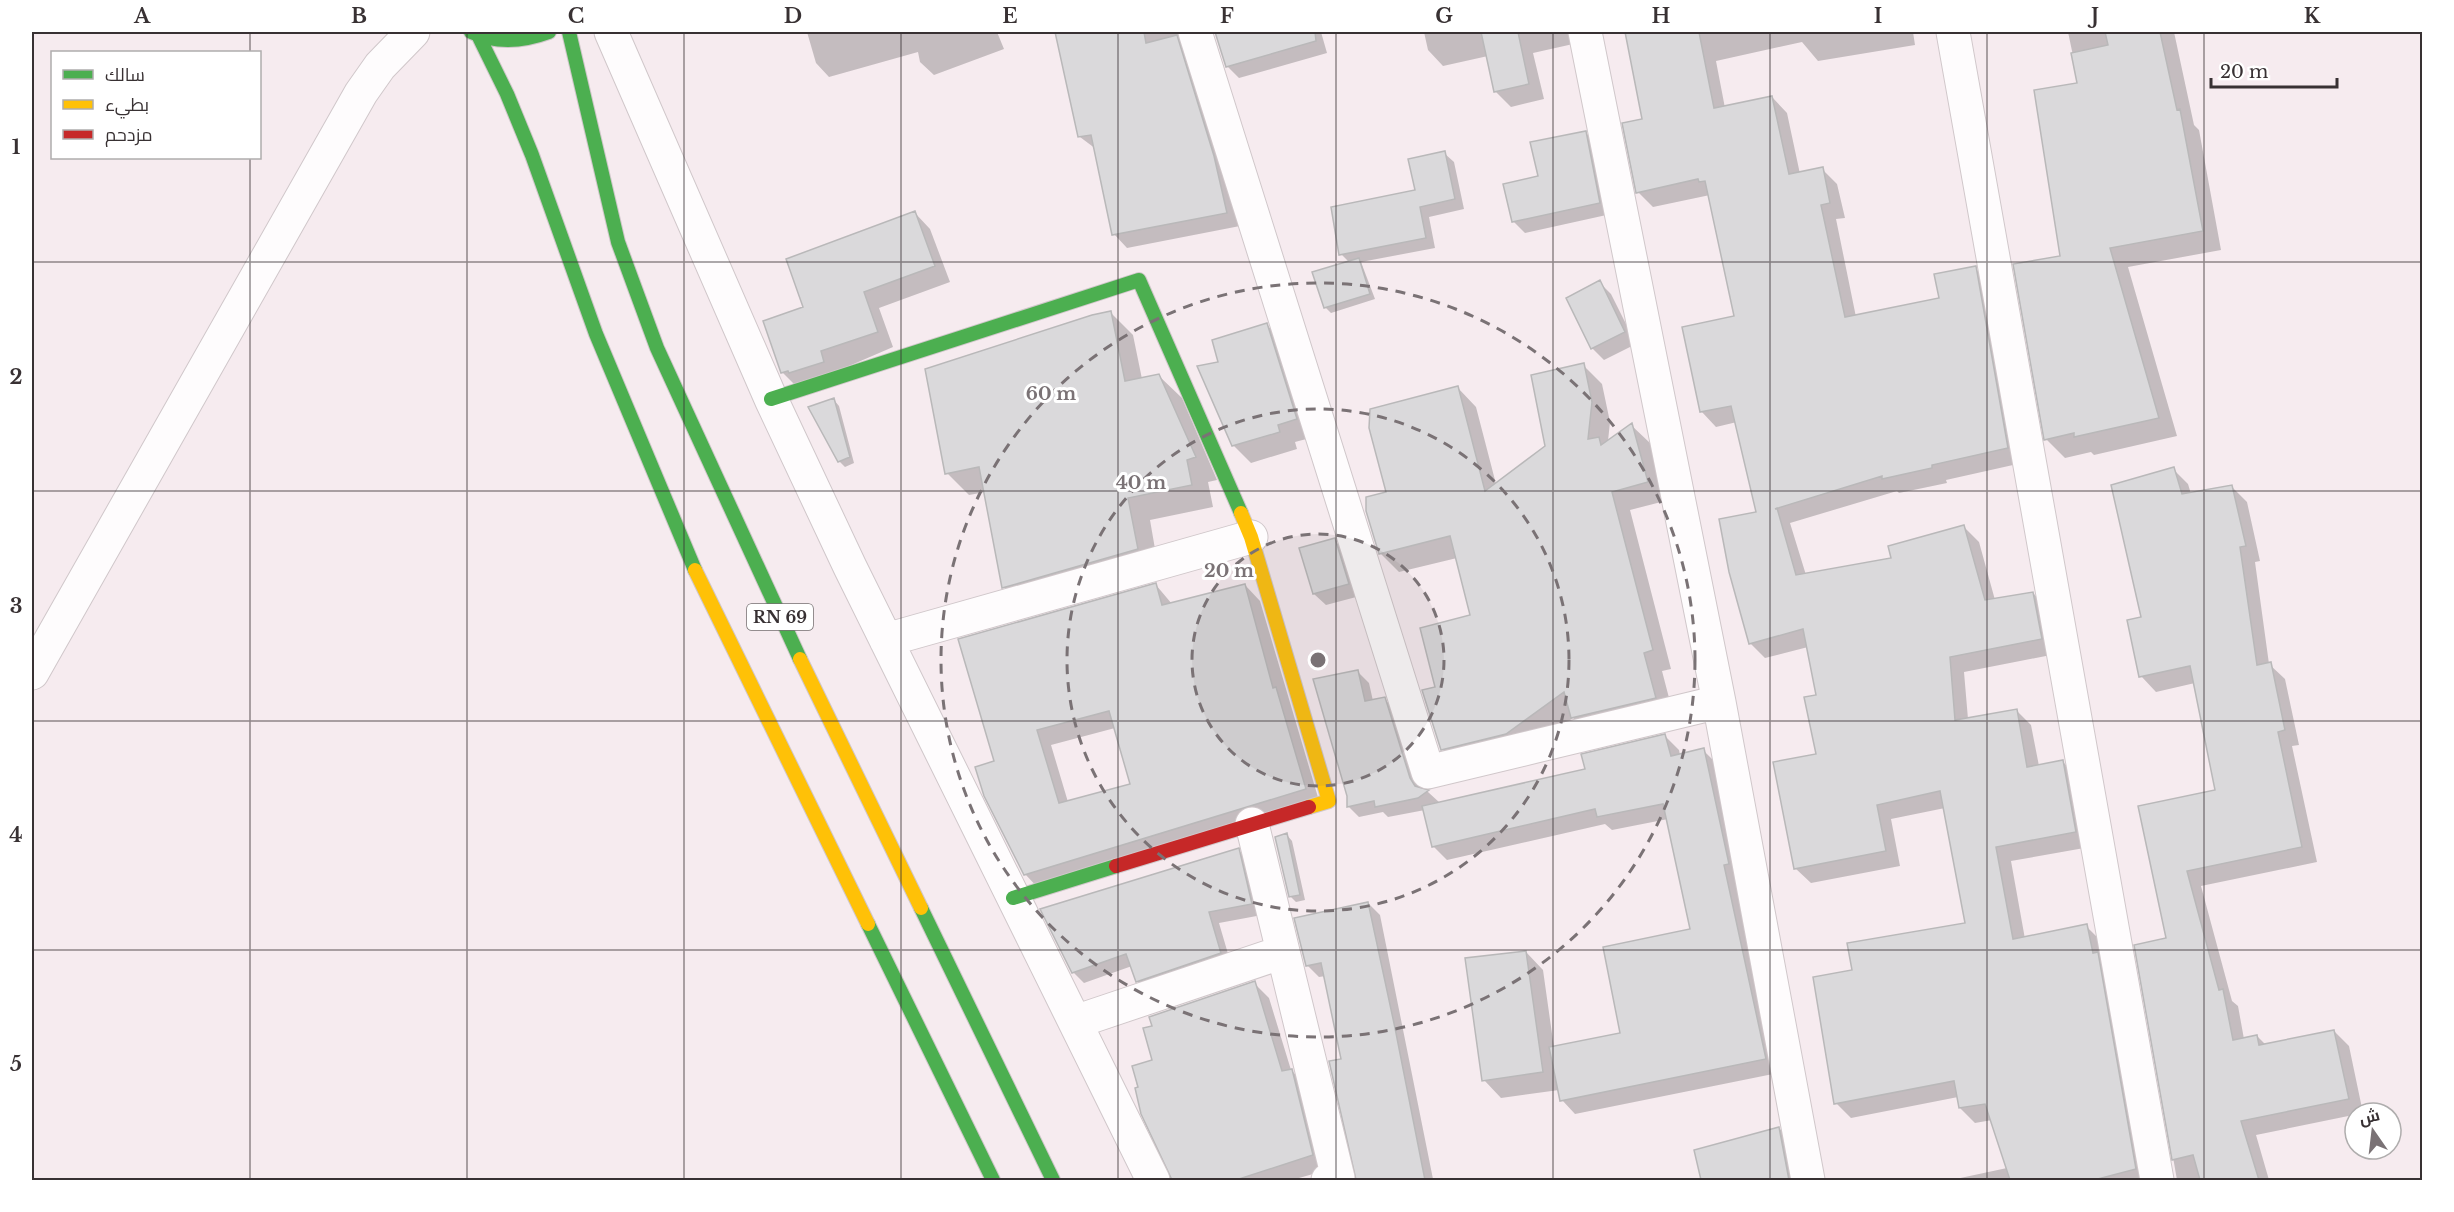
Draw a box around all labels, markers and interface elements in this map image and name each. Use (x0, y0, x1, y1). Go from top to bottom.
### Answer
text: A (133, 4, 151, 28)
text: B (351, 4, 367, 28)
text: C (568, 4, 584, 28)
text: D (784, 4, 802, 28)
text: E (1002, 4, 1018, 28)
text: F (1220, 4, 1234, 28)
text: G (1435, 4, 1453, 28)
text: H (1652, 4, 1671, 28)
text: I (1874, 4, 1882, 28)
text: J (2087, 4, 2099, 28)
text: K (2304, 4, 2321, 28)
legend (51, 51, 261, 159)
scale bar (2211, 51, 2337, 89)
text: 20 m (2220, 61, 2268, 83)
text: سالك (105, 64, 145, 86)
text: بطيء (105, 94, 149, 119)
text: مزدحم (105, 124, 153, 147)
text: 1 (12, 135, 21, 159)
text: 2 (9, 365, 23, 389)
text: 60 m (1026, 383, 1076, 405)
text: 40 m (1116, 472, 1166, 494)
text: 20 m (1204, 560, 1254, 582)
text: 3 (10, 594, 22, 618)
road number: RN 69 (747, 604, 813, 630)
centre of rings (1308, 650, 1328, 670)
text: 4 (9, 823, 23, 847)
text: 5 (10, 1052, 22, 1076)
north arrow (2343, 1101, 2403, 1161)
text: ش (2357, 1104, 2382, 1129)

